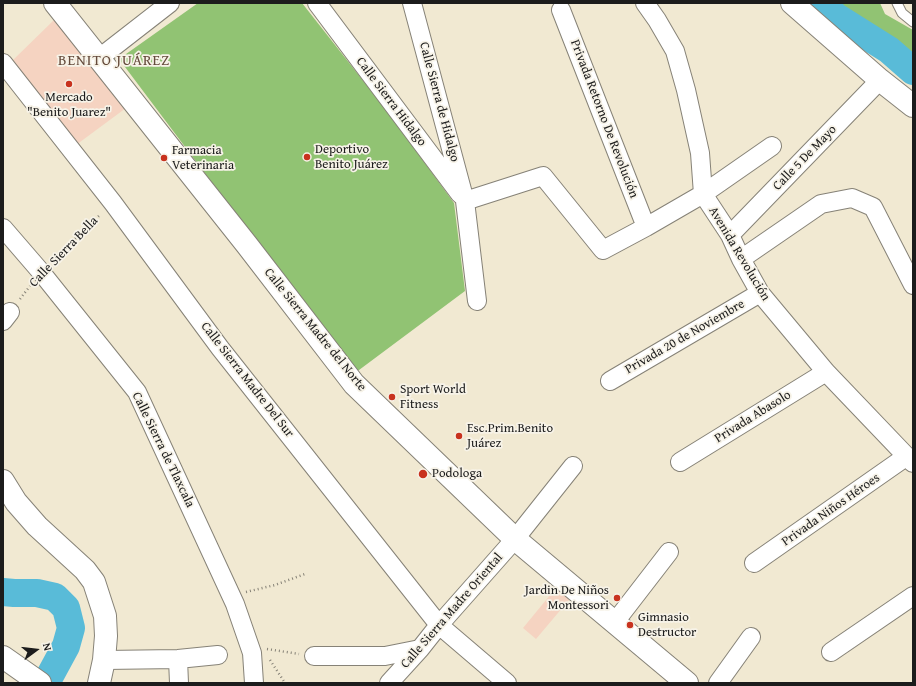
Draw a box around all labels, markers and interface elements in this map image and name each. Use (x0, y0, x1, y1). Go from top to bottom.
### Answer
street label: Privada Retorno De Revolución (567, 38, 641, 200)
street label: Calle Sierra de Hidalgo (416, 40, 462, 164)
district label: BENITO JUÁREZ (58, 52, 170, 70)
street label: Calle Sierra Hidalgo (352, 54, 430, 150)
marker: Mercado "Benito Juarez" (64, 79, 74, 89)
place label: Mercado "Benito Juarez" (27, 90, 111, 121)
street label: Calle 5 De Mayo (770, 122, 840, 194)
place label: Deportivo Benito Juárez (315, 142, 388, 173)
place label: Farmacia Veterinaria (172, 143, 234, 174)
marker: Deportivo Benito Juárez (302, 152, 312, 162)
marker: Farmacia Veterinaria (159, 153, 169, 163)
street label: Avenida Revolución (705, 204, 773, 304)
street label: Calle Sierra Bella (26, 213, 102, 291)
street label: Calle Sierra Madre del Norte (261, 265, 369, 395)
street label: Privada 20 de Noviembre (623, 296, 747, 378)
street label: Calle Sierra Madre Del Sur (197, 319, 297, 441)
place label: Sport World Fitness (400, 382, 466, 413)
street label: Privada Abasolo (712, 387, 794, 447)
street label: Calle Sierra de Tlaxcala (128, 390, 198, 510)
marker: Sport World Fitness (387, 392, 397, 402)
place label: Esc.Prim.Benito Juárez (467, 421, 553, 452)
marker: Esc.Prim.Benito Juárez (454, 431, 464, 441)
place label: Podologa (432, 466, 482, 482)
marker: Podologa (417, 468, 429, 480)
street label: Privada Niños Héroes (779, 470, 883, 550)
street label: Calle Sierra Madre Oriental (398, 550, 506, 672)
place label: Jardin De Niños Montessori (525, 583, 609, 614)
marker: Jardin De Niños Montessori (612, 593, 622, 603)
place label: Gimnasio Destructor (638, 610, 696, 641)
marker: Gimnasio Destructor (625, 620, 635, 630)
north arrow (16, 630, 56, 670)
text: N (39, 641, 56, 653)

